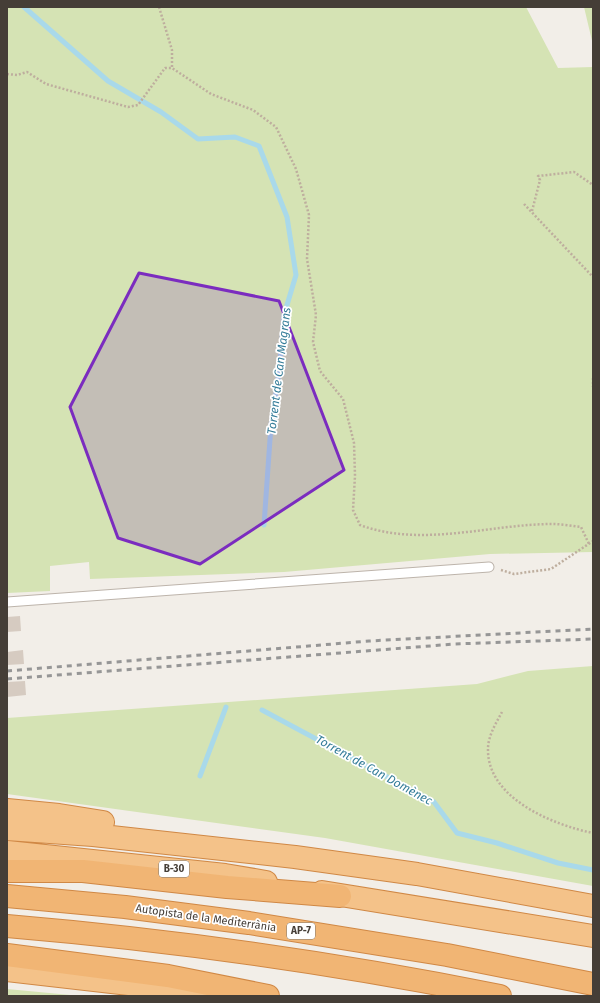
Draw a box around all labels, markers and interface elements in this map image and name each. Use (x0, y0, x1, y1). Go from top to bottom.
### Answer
water label: Torrent de Can Magrans (264, 306, 294, 435)
water label: Torrent de Can Domènec (313, 732, 435, 808)
road number: B-30 (159, 861, 189, 877)
street label: Autopista de la Mediterrània (135, 902, 277, 934)
road number: AP-7 (287, 923, 315, 939)

